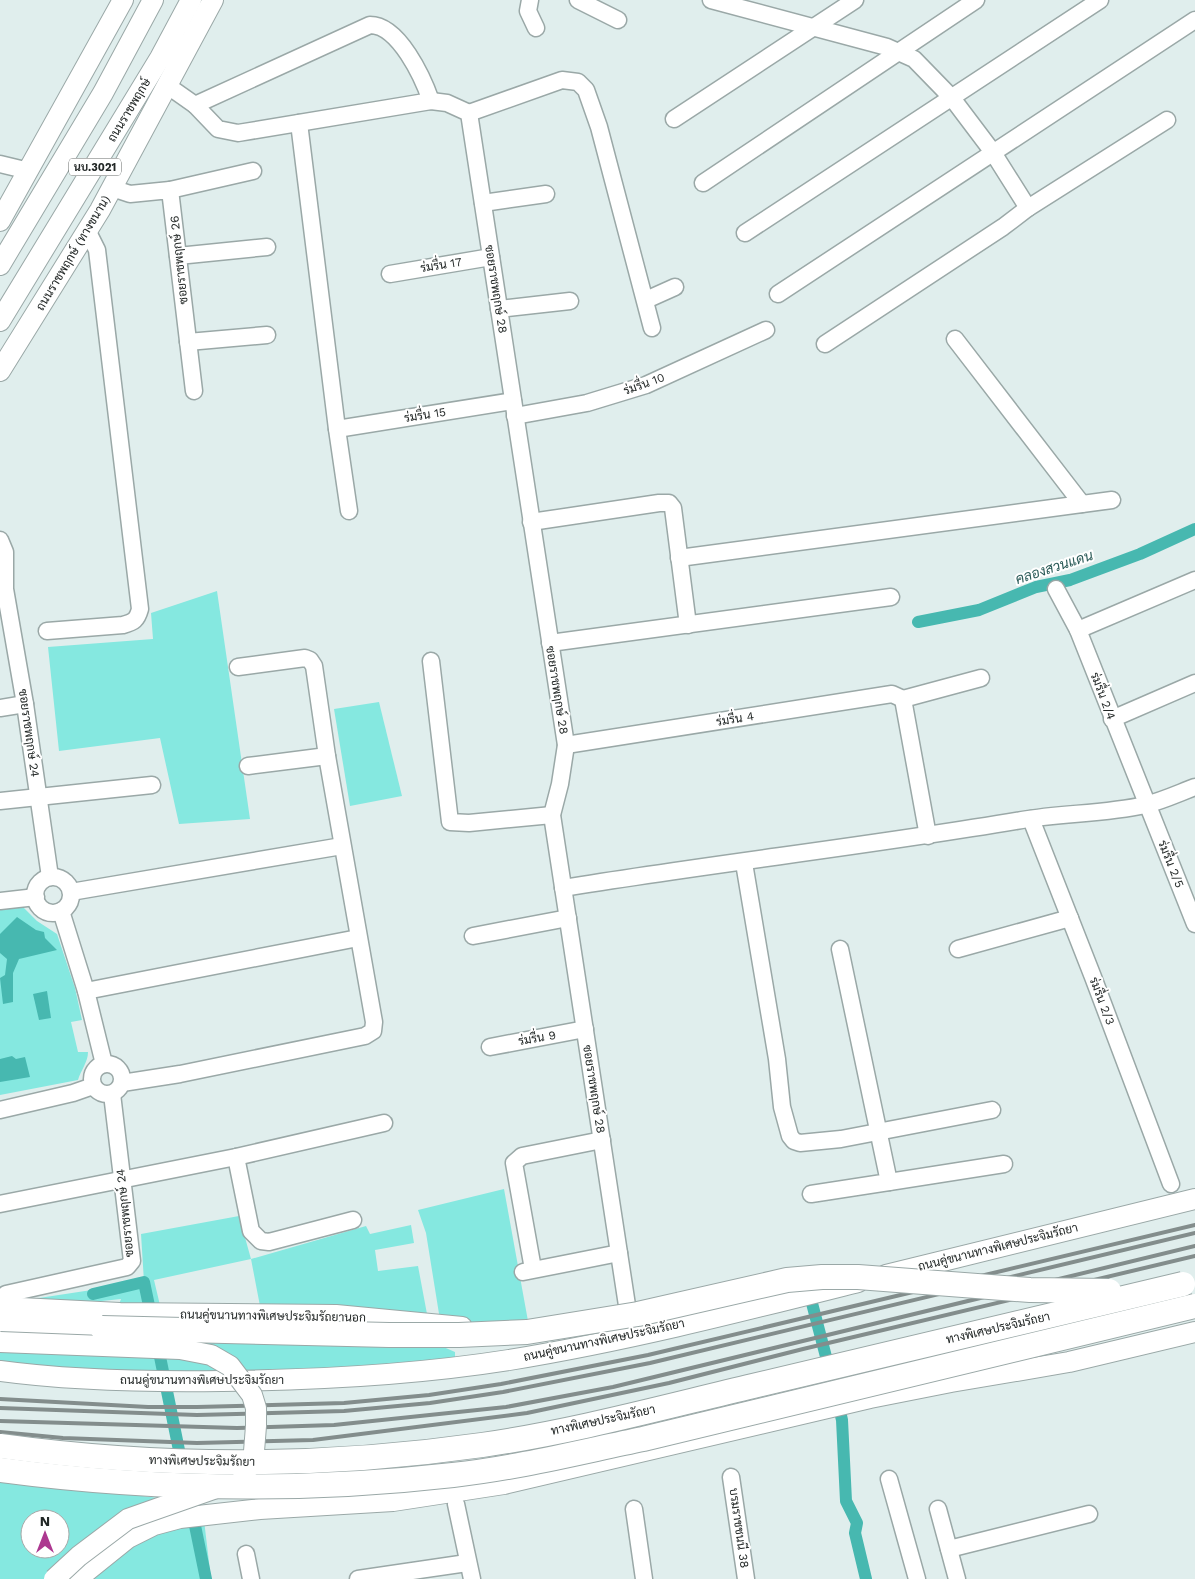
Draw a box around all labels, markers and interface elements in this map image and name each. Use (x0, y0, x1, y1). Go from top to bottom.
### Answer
street label: ถนนราชพฤกษ์ (104, 74, 154, 144)
road number: นบ.3021 (69, 158, 121, 176)
street label: ถนนราชพฤกษ์ (ทางขนาน) (32, 192, 113, 313)
street label: ซอยราชพฤกษ์ 26 (166, 215, 191, 305)
street label: ซอยราชพฤกษ์ 28 (482, 244, 511, 334)
street label: ร่มรื่น 17 (419, 251, 463, 275)
street label: ร่มรื่น 10 (620, 366, 666, 398)
street label: ร่มรื่น 15 (402, 401, 447, 425)
water label: คลองสวนแดน (1013, 547, 1095, 587)
street label: ซอยราชพฤกษ์ 28 (543, 645, 572, 735)
street label: ร่มรื่น 2/4 (1088, 669, 1122, 722)
street label: ซอยราชพฤกษ์ 24 (16, 688, 43, 778)
street label: ร่มรื่น 4 (714, 705, 755, 729)
street label: ร่มรื่น 2/5 (1155, 837, 1191, 890)
street label: ร่มรื่น 2/3 (1087, 974, 1121, 1027)
street label: ร่มรื่น 9 (516, 1024, 557, 1048)
street label: ซอยราชพฤกษ์ 28 (580, 1044, 609, 1134)
street label: ซอยราชพฤกษ์ 24 (112, 1168, 137, 1258)
street label: ถนนคู่ขนานทางพิเศษประจิมรัถยา (917, 1220, 1080, 1275)
street label: ถนนคู่ขนานทางพิเศษประจิมรัถยานอก (180, 1307, 366, 1326)
street label: ทางพิเศษประจิมรัถยา (945, 1309, 1051, 1347)
street label: ถนนคู่ขนานทางพิเศษประจิมรัถยา (522, 1316, 686, 1365)
street label: ถนนคู่ขนานทางพิเศษประจิมรัถยา (120, 1373, 284, 1388)
street label: ทางพิเศษประจิมรัถยา (549, 1402, 657, 1438)
street label: ทางพิเศษประจิมรัถยา (149, 1453, 255, 1469)
street label: บรมราชชนนี 38 (726, 1487, 753, 1569)
north arrow (20, 1509, 70, 1559)
text: N (40, 1513, 50, 1529)

